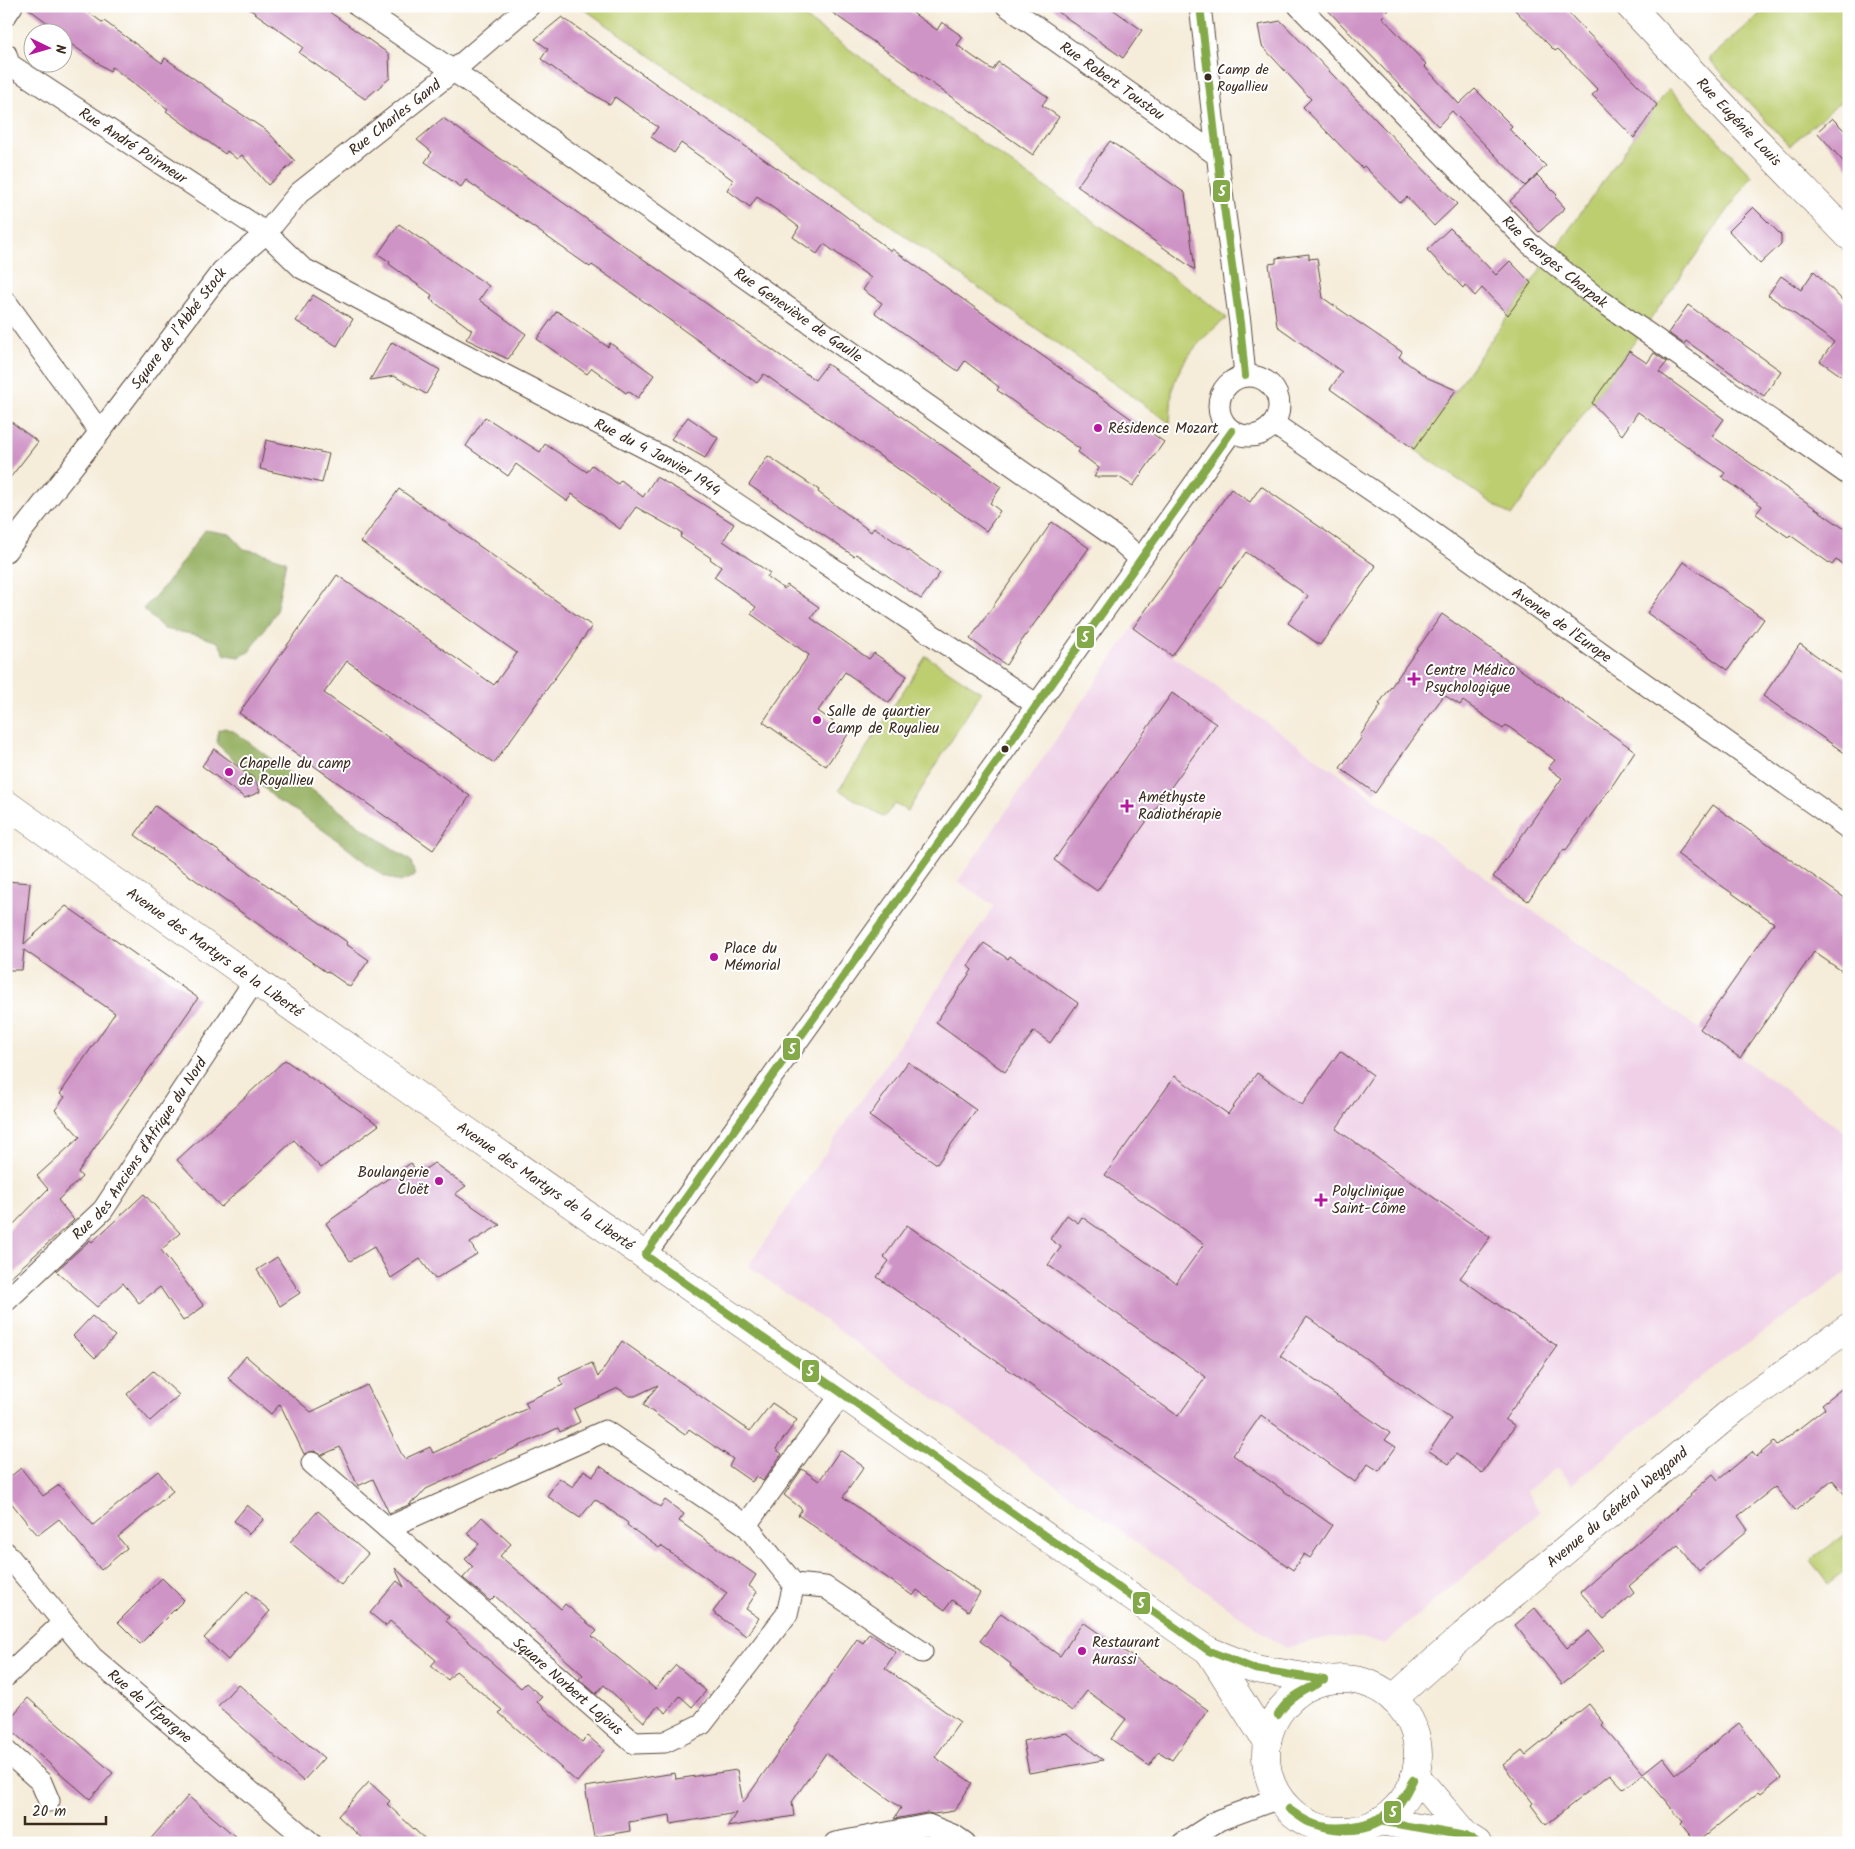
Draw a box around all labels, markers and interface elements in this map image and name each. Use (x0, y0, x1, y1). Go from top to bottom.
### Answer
north arrow (22, 22, 72, 72)
street label: Rue Robert Toustou (1054, 36, 1169, 127)
text: N (49, 44, 71, 55)
place label: Camp de Royallieu (1217, 59, 1269, 98)
marker: Camp de Royallieu (1203, 72, 1213, 82)
street label: Rue Charles Gand (344, 73, 447, 162)
street label: Rue Eugénie Louis (1690, 73, 1787, 173)
street label: Rue André Poirmeur (74, 102, 192, 191)
line badge: 5 (1212, 179, 1231, 203)
text: 5 (1217, 181, 1227, 203)
street label: Rue Georges Charpak (1495, 210, 1613, 315)
street label: Square de l’Abbé Stock (125, 262, 234, 395)
street label: Rue Geneviève de Gaulle (728, 262, 868, 370)
street label: Rue du 4 Janvier 1944 (590, 413, 725, 503)
place label: Résidence Mozart (1108, 417, 1218, 441)
marker: Résidence Mozart (1092, 422, 1104, 434)
street label: Avenue de l'Europe (1506, 582, 1617, 670)
line badge: 5 (1076, 625, 1095, 649)
text: 5 (1080, 627, 1090, 649)
place label: Centre Médico Psychologique (1425, 659, 1515, 700)
marker: Centre Médico Psychologique (1407, 672, 1421, 686)
place label: Salle de quartier Camp de Royalieu (827, 700, 939, 741)
marker: Salle de quartier Camp de Royalieu (811, 714, 823, 726)
unlabelled marker (1000, 744, 1010, 754)
place label: Chapelle du camp de Royallieu (239, 752, 351, 793)
marker: Chapelle du camp de Royallieu (223, 766, 235, 778)
place label: Améthyste Radiothérapie (1138, 786, 1222, 827)
marker: Améthyste Radiothérapie (1120, 799, 1134, 813)
street label: Avenue des Martyrs de la Liberté (121, 882, 309, 1025)
place label: Place du Mémorial (724, 937, 781, 978)
marker: Place du Mémorial (708, 951, 720, 963)
line badge: 5 (782, 1037, 801, 1061)
text: 5 (787, 1039, 797, 1061)
street label: Rue des Anciens d'Afrique du Nord (67, 1052, 214, 1246)
street label: Avenue des Martyrs de la Liberté (451, 1116, 640, 1258)
place label: Boulangerie Cloët (358, 1161, 429, 1202)
marker: Boulangerie Cloët (433, 1175, 445, 1187)
place label: Polyclinique Saint-Côme (1332, 1180, 1406, 1221)
marker: Polyclinique Saint-Côme (1314, 1193, 1328, 1207)
line badge: 5 (801, 1359, 820, 1383)
text: 5 (805, 1361, 815, 1383)
street label: Avenue du Général Weygand (1542, 1441, 1694, 1574)
line badge: 5 (1132, 1591, 1151, 1615)
text: 5 (1136, 1593, 1146, 1615)
place label: Restaurant Aurassi (1092, 1631, 1160, 1672)
street label: Square Norbert Lajous (507, 1632, 628, 1742)
marker: Restaurant Aurassi (1076, 1645, 1088, 1657)
street label: Rue de l'Épargne (102, 1664, 197, 1750)
scale bar (25, 1794, 106, 1826)
text: 20 m (32, 1800, 66, 1824)
line badge: 5 (1383, 1800, 1402, 1824)
text: 5 (1388, 1802, 1398, 1824)

